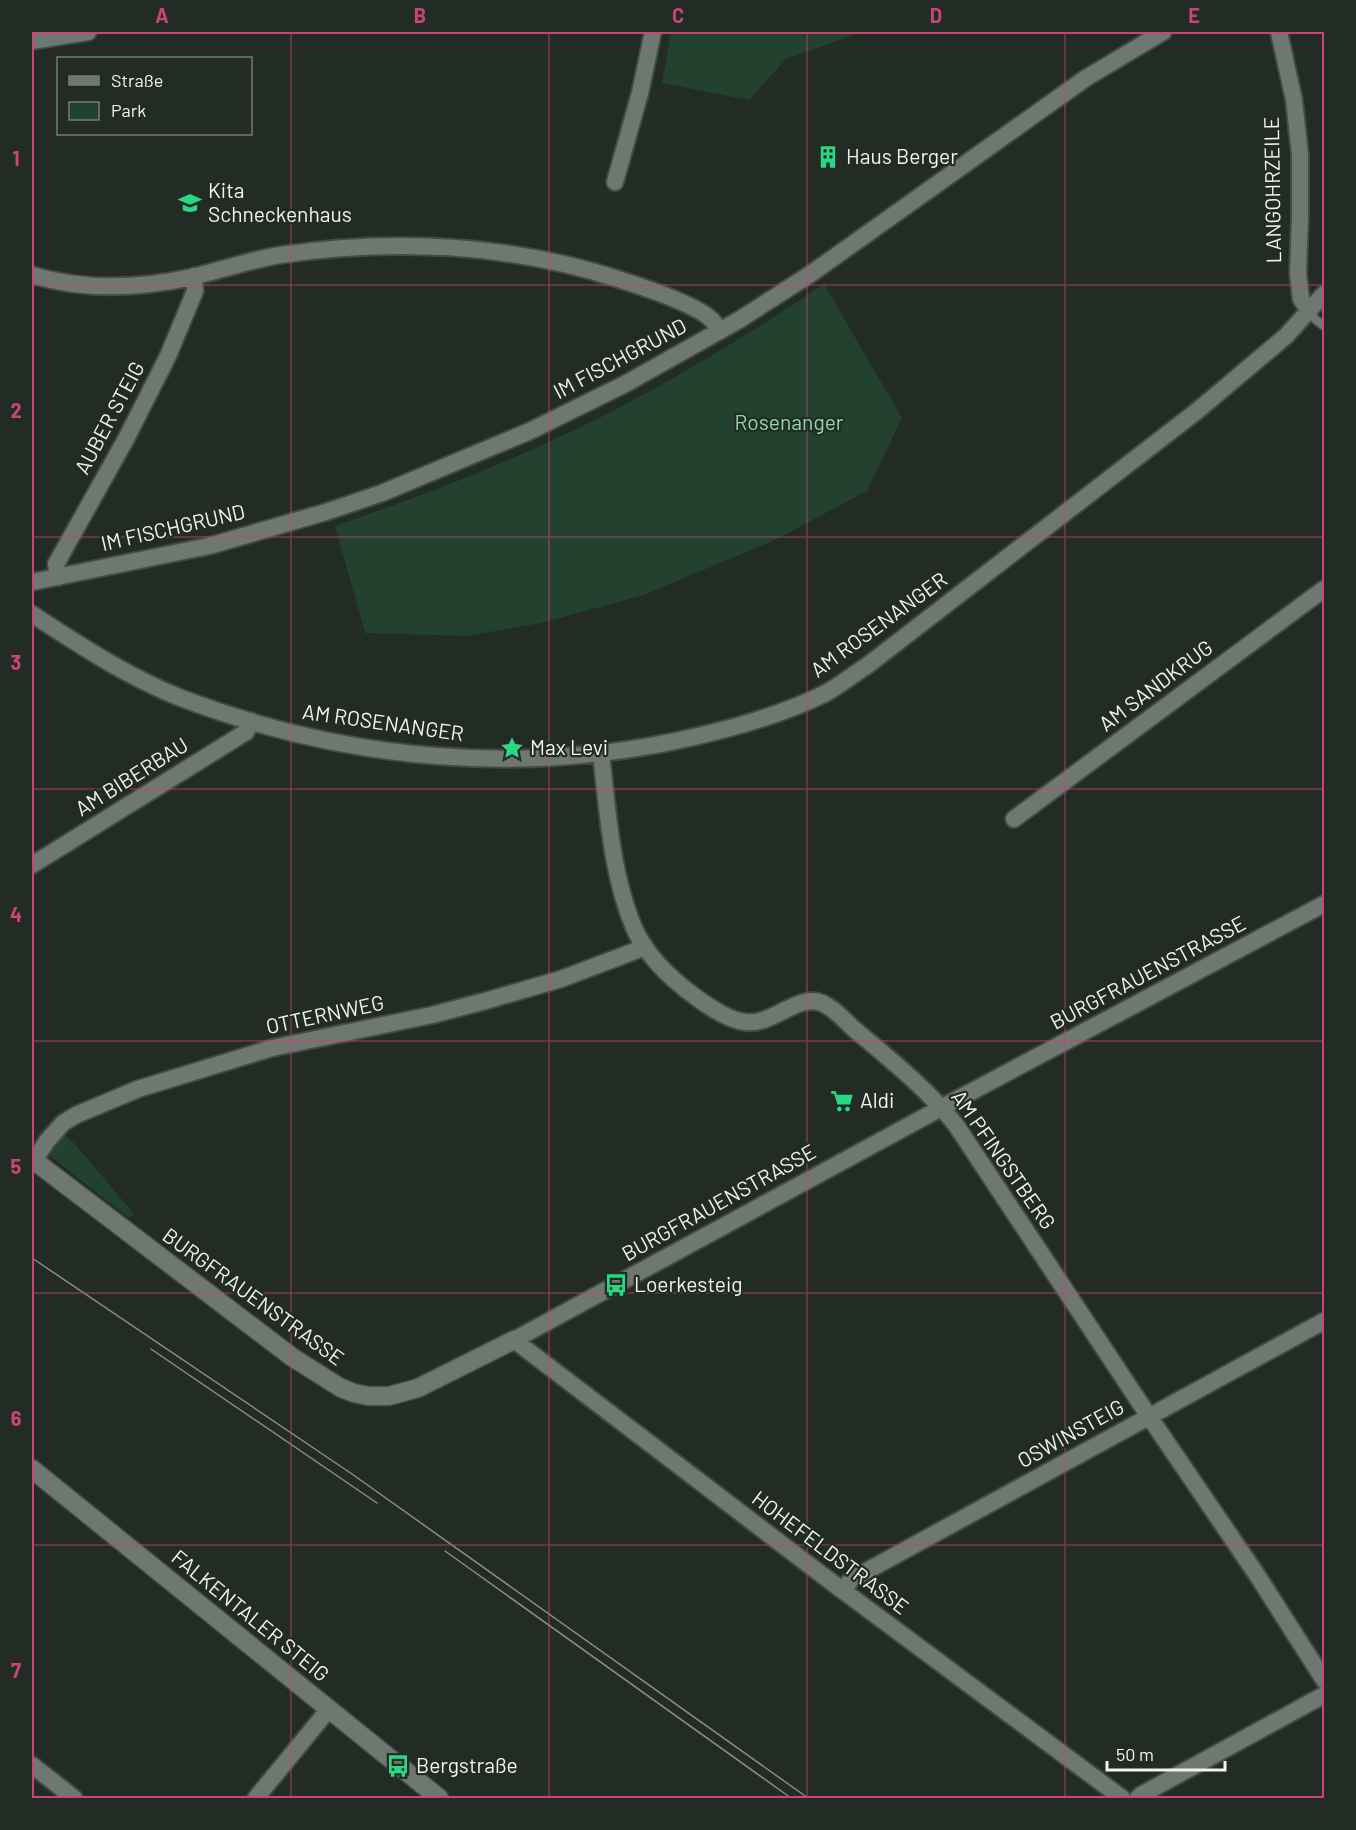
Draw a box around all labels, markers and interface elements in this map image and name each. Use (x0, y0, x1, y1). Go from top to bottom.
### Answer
text: A (155, 3, 169, 27)
text: B (414, 3, 426, 27)
text: C (672, 3, 684, 27)
text: D (930, 3, 942, 27)
text: E (1188, 3, 1200, 27)
legend (57, 57, 252, 135)
text: Straße (111, 69, 163, 91)
text: Park (111, 99, 146, 121)
street label: LANGOHRZEILE (1258, 117, 1285, 264)
place label: Haus Berger (846, 143, 958, 168)
building icon: Haus Berger (815, 144, 841, 170)
text: 1 (12, 146, 20, 170)
place label: Kita Schneckenhaus (208, 177, 352, 226)
school or university icon: Kita Schneckenhaus (177, 190, 203, 216)
street label: IM FISCHGRUND (549, 312, 690, 403)
street label: AUBER STEIG (69, 357, 149, 478)
text: 2 (10, 398, 22, 422)
park label: Rosenanger (735, 409, 844, 434)
street label: IM FISCHGRUND (98, 498, 247, 555)
street label: AM ROSENANGER (805, 566, 951, 682)
street label: AM SANDKRUG (1093, 634, 1217, 736)
text: 3 (11, 650, 21, 674)
street label: AM ROSENANGER (301, 698, 465, 745)
street label: AM BIBERBAU (70, 731, 192, 820)
place label: Max Levi (530, 734, 608, 759)
place icon: Max Levi (499, 735, 525, 761)
text: 4 (10, 902, 22, 926)
street label: BURGFRAUENSTRASSE (1045, 910, 1249, 1034)
street label: OTTERNWEG (263, 989, 386, 1038)
street label: AM PFINGSTBERG (947, 1085, 1062, 1234)
place label: Aldi (860, 1087, 894, 1112)
supermarket icon: Aldi (829, 1088, 855, 1114)
street label: BURGFRAUENSTRASSE (617, 1138, 820, 1265)
text: 5 (11, 1154, 22, 1178)
street label: BURGFRAUENSTRASSE (158, 1222, 349, 1370)
place label: Loerkesteig (634, 1271, 743, 1296)
bus stop icon: Loerkesteig (603, 1272, 629, 1298)
street label: OSWINSTEIG (1013, 1393, 1128, 1472)
text: 6 (11, 1406, 22, 1430)
street label: HOHEFELDSTRASSE (748, 1485, 914, 1619)
street label: FALKENTALER STEIG (167, 1544, 335, 1686)
text: 7 (11, 1658, 21, 1682)
scale bar (1107, 1734, 1226, 1772)
text: 50 m (1116, 1743, 1154, 1765)
place label: Bergstraße (416, 1752, 518, 1777)
bus stop icon: Bergstraße (385, 1753, 411, 1779)

